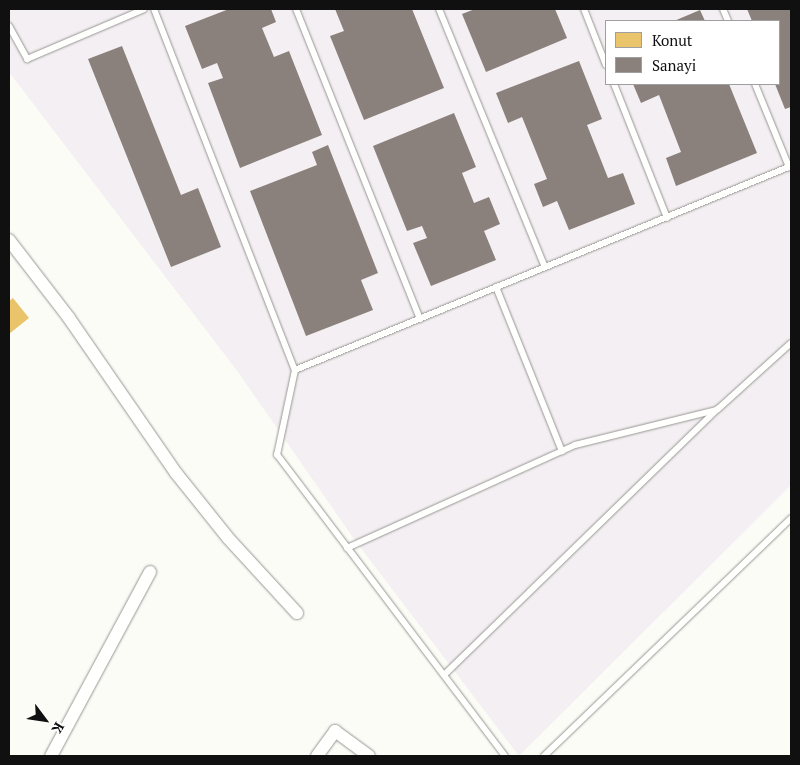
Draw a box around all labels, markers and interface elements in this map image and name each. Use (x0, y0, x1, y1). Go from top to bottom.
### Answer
legend (605, 20, 780, 85)
text: Konut (652, 30, 692, 50)
text: Sanayi (652, 55, 696, 75)
north arrow (20, 695, 70, 745)
text: K (48, 719, 69, 737)

